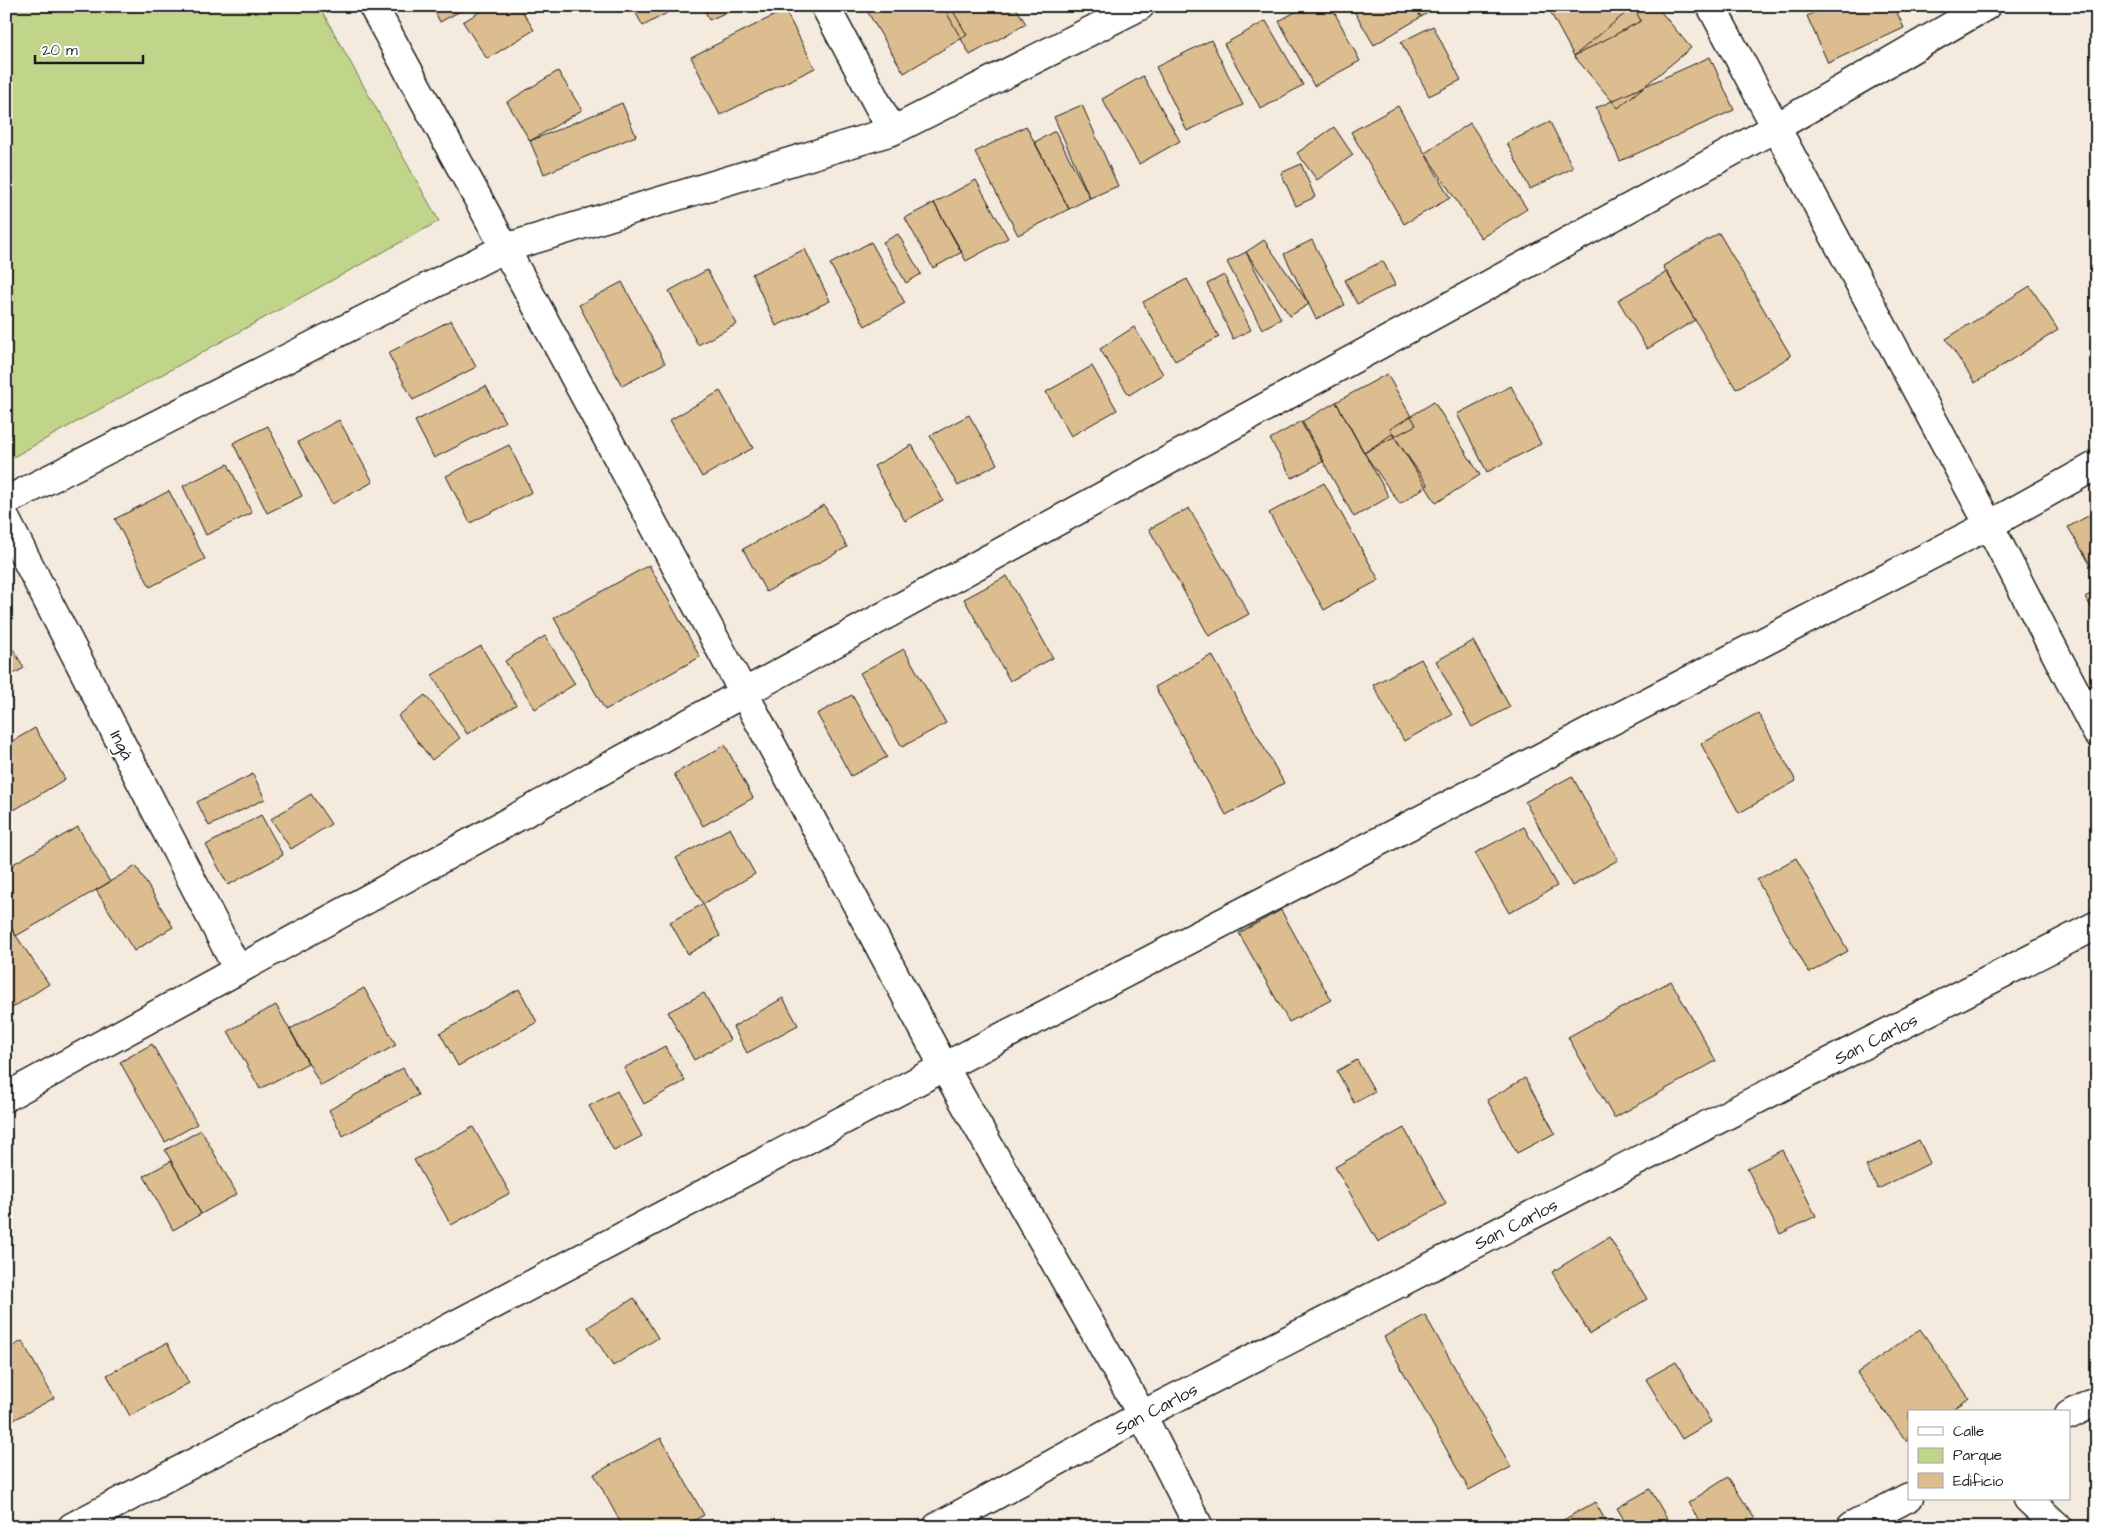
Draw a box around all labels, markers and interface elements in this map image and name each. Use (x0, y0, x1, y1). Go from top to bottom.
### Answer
scale bar (35, 32, 142, 64)
text: 20 m (42, 40, 78, 61)
street label: Ingá (103, 726, 140, 765)
street label: San Carlos (1830, 1008, 1922, 1071)
street label: San Carlos (1470, 1193, 1562, 1256)
street label: San Carlos (1110, 1377, 1202, 1442)
legend (1908, 1410, 2070, 1500)
text: Calle (1953, 1421, 1984, 1442)
text: Parque (1953, 1445, 2002, 1466)
text: Edificio (1953, 1471, 2004, 1492)

